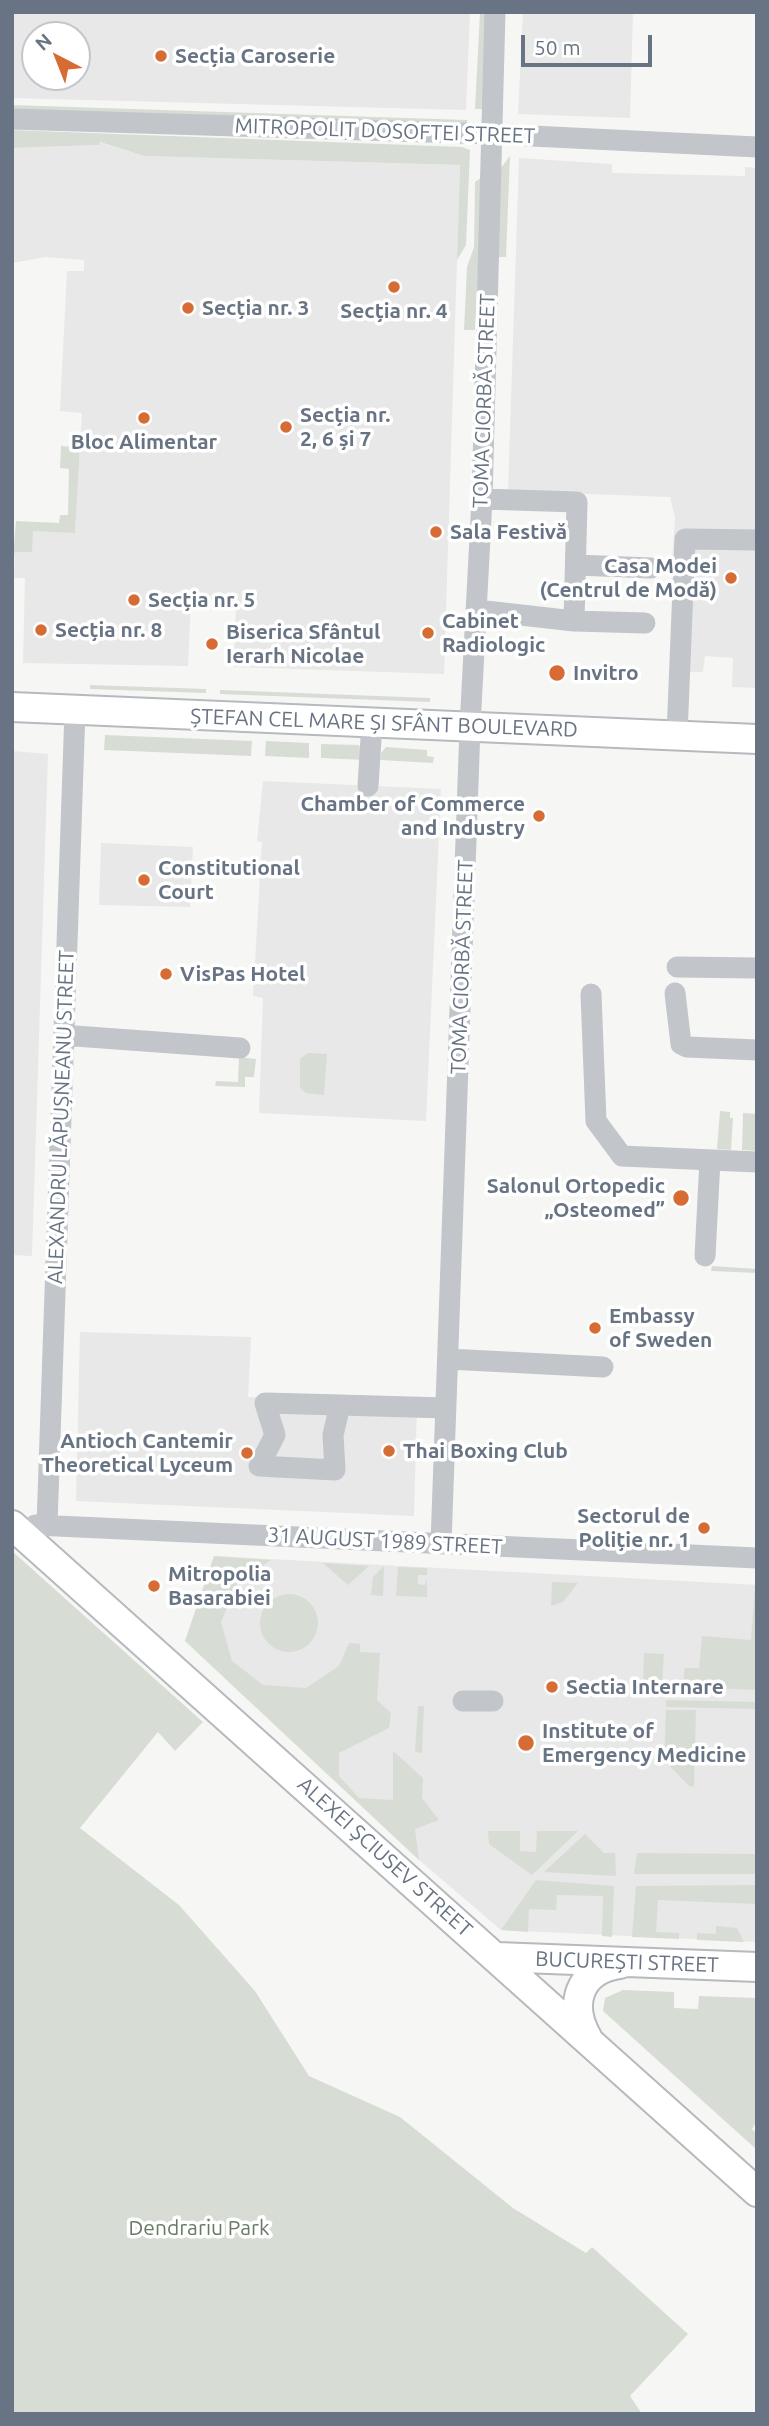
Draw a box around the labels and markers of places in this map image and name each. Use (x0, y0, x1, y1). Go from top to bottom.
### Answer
place label: Secția Caroserie (175, 43, 335, 69)
marker: Secția Caroserie (153, 48, 169, 64)
marker: Secția nr. 4 (386, 279, 402, 295)
place label: Secția nr. 3 (202, 295, 309, 321)
place label: Secția nr. 4 (340, 298, 448, 324)
marker: Secția nr. 3 (180, 300, 196, 316)
place label: Secția nr. 2, 6 și 7 (300, 402, 390, 452)
marker: Bloc Alimentar (136, 410, 152, 426)
marker: Secția nr. 2, 6 și 7 (278, 419, 294, 435)
place label: Bloc Alimentar (71, 429, 217, 455)
place label: Sala Festivă (450, 519, 567, 545)
marker: Sala Festivă (428, 524, 444, 540)
place label: Casa Modei (Centrul de Modă) (539, 553, 717, 603)
marker: Casa Modei (Centrul de Modă) (723, 570, 739, 586)
place label: Secția nr. 5 (148, 587, 255, 613)
marker: Secția nr. 5 (126, 592, 142, 608)
place label: Cabinet Radiologic (442, 608, 545, 658)
place label: Secția nr. 8 (55, 617, 162, 643)
place label: Biserica Sfântul Ierarh Nicolae (226, 619, 380, 669)
marker: Secția nr. 8 (33, 622, 49, 638)
marker: Cabinet Radiologic (420, 625, 436, 641)
marker: Biserica Sfântul Ierarh Nicolae (204, 636, 220, 652)
place label: Invitro (573, 660, 639, 686)
marker: Invitro (547, 663, 567, 683)
place label: Chamber of Commerce and Industry (301, 791, 525, 841)
marker: Chamber of Commerce and Industry (531, 808, 547, 824)
place label: Constitutional Court (158, 855, 300, 905)
marker: Constitutional Court (136, 872, 152, 888)
place label: VisPas Hotel (180, 961, 305, 987)
marker: VisPas Hotel (158, 966, 174, 982)
place label: Salonul Ortopedic „Osteomed” (487, 1173, 665, 1223)
marker: Salonul Ortopedic „Osteomed” (671, 1188, 691, 1208)
place label: Embassy of Sweden (609, 1303, 712, 1353)
marker: Embassy of Sweden (587, 1320, 603, 1336)
place label: Antioch Cantemir Theoretical Lyceum (41, 1428, 233, 1478)
place label: Thai Boxing Club (403, 1438, 568, 1464)
marker: Thai Boxing Club (381, 1443, 397, 1459)
marker: Antioch Cantemir Theoretical Lyceum (239, 1445, 255, 1461)
place label: Sectorul de Poliție nr. 1 (577, 1503, 690, 1553)
marker: Sectorul de Poliție nr. 1 (696, 1520, 712, 1536)
place label: Mitropolia Basarabiei (168, 1561, 272, 1611)
marker: Mitropolia Basarabiei (146, 1578, 162, 1594)
place label: Sectia Internare (566, 1674, 724, 1700)
marker: Sectia Internare (544, 1679, 560, 1695)
place label: Institute of Emergency Medicine (542, 1718, 746, 1768)
marker: Institute of Emergency Medicine (516, 1733, 536, 1753)

